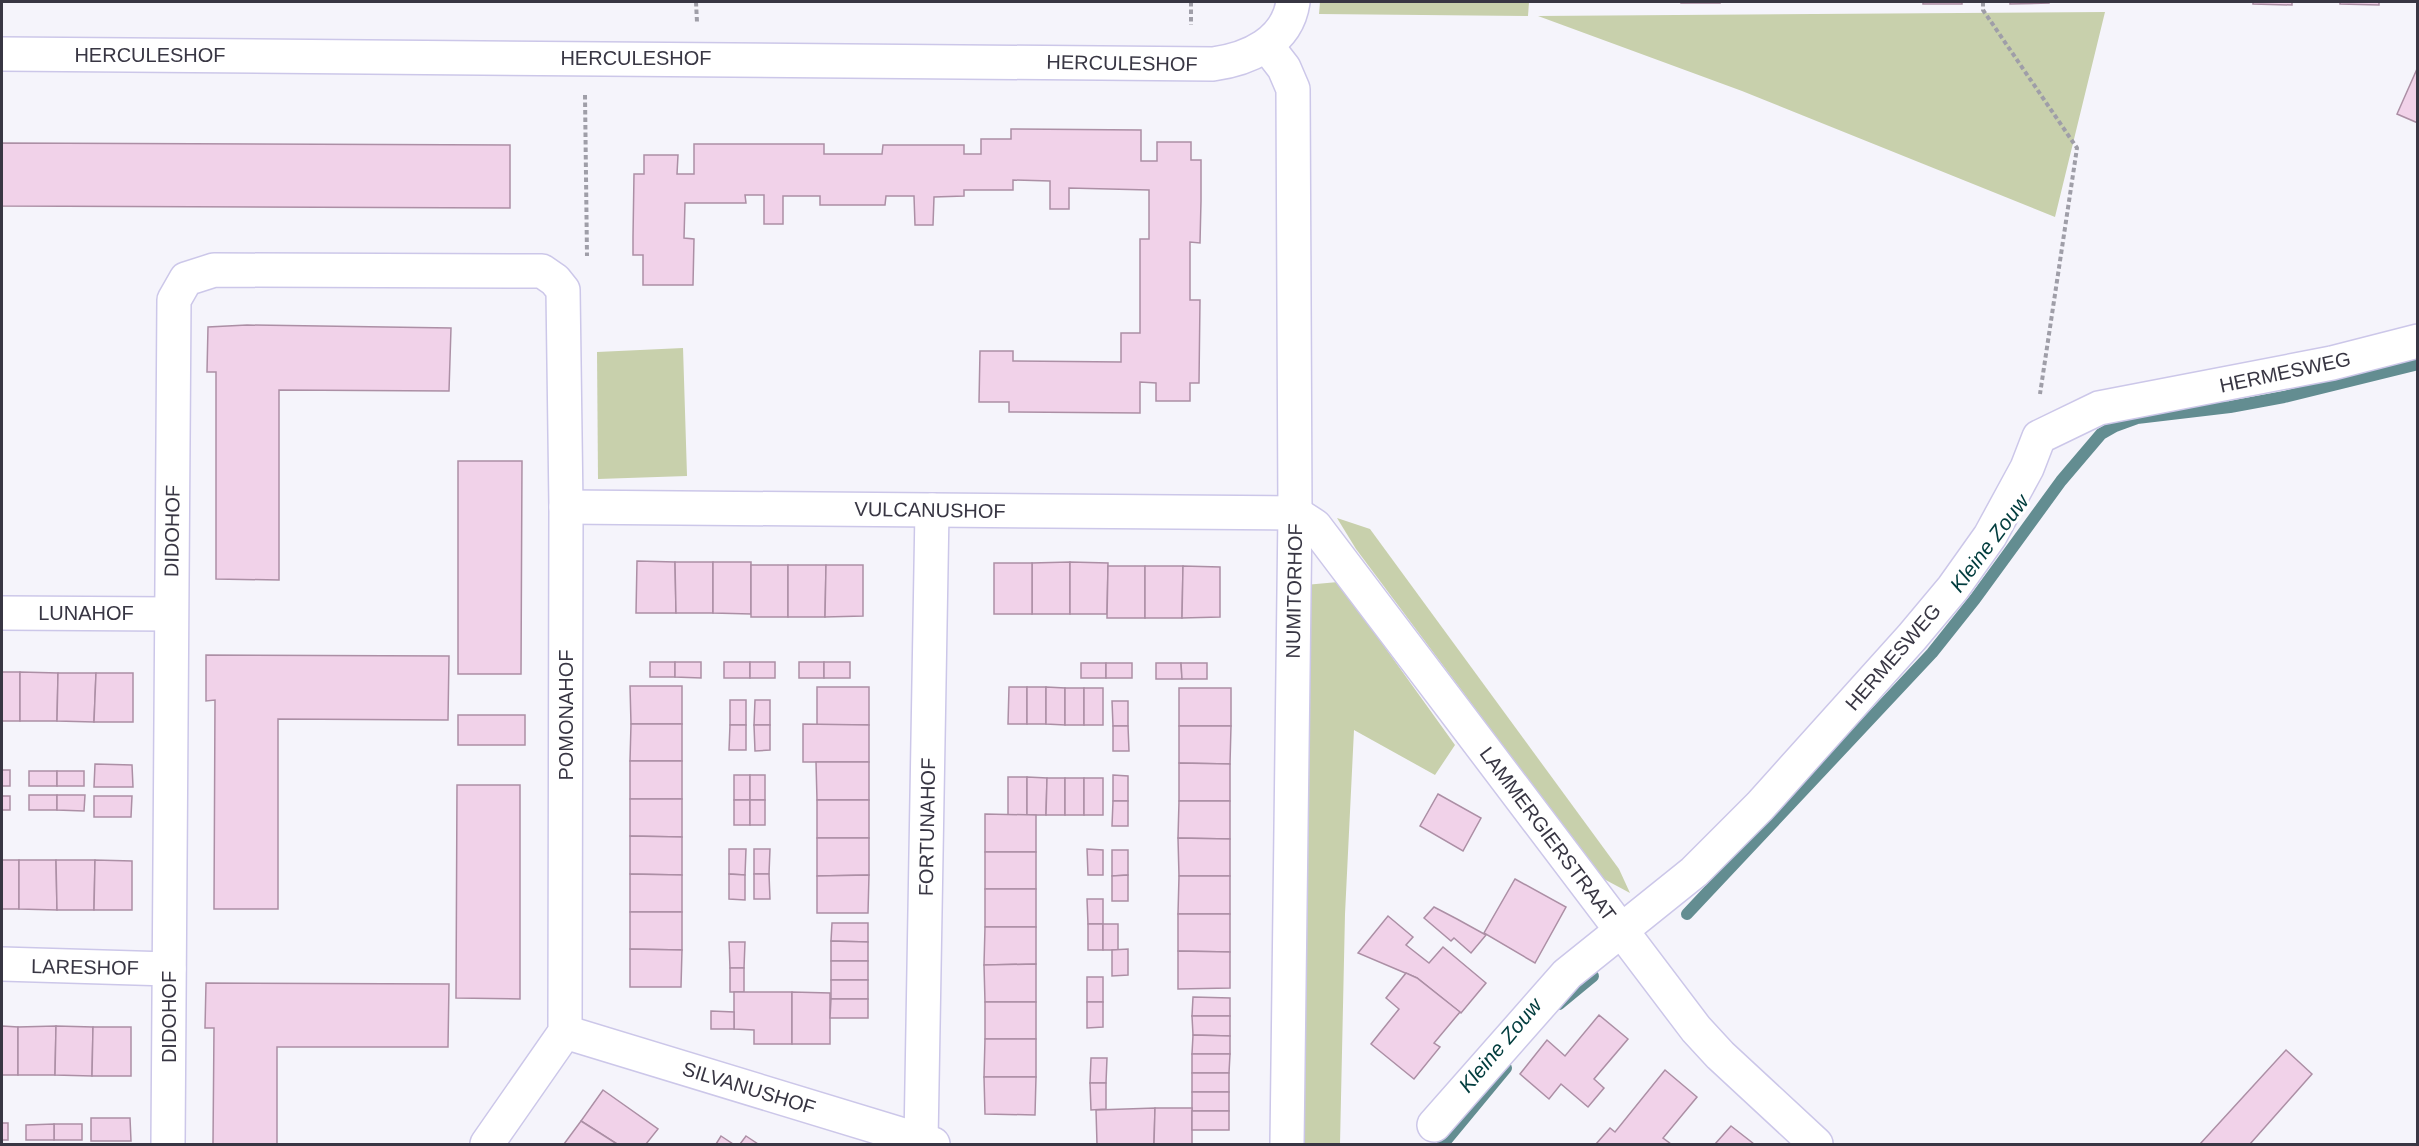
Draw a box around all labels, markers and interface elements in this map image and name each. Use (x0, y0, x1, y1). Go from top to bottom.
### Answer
street label: HERCULESHOF (74, 44, 226, 66)
street label: HERCULESHOF (560, 47, 712, 69)
street label: HERCULESHOF (1046, 51, 1198, 75)
street label: HERMESWEG (2217, 347, 2353, 397)
street label: DIDOHOF (160, 485, 184, 577)
water label: Kleine Zouw (1945, 488, 2034, 596)
street label: VULCANUSHOF (854, 498, 1006, 522)
street label: NUMITORHOF (1282, 523, 1306, 659)
street label: HERMESWEG (1841, 599, 1945, 715)
street label: LUNAHOF (38, 602, 134, 624)
street label: POMONAHOF (555, 649, 577, 781)
street label: LAMMERGIERSTRAAT (1475, 743, 1621, 925)
street label: FORTUNAHOF (915, 758, 939, 896)
street label: LARESHOF (31, 955, 139, 979)
street label: DIDOHOF (158, 971, 180, 1063)
water label: Kleine Zouw (1454, 992, 1547, 1097)
street label: SILVANUSHOF (680, 1057, 818, 1119)

